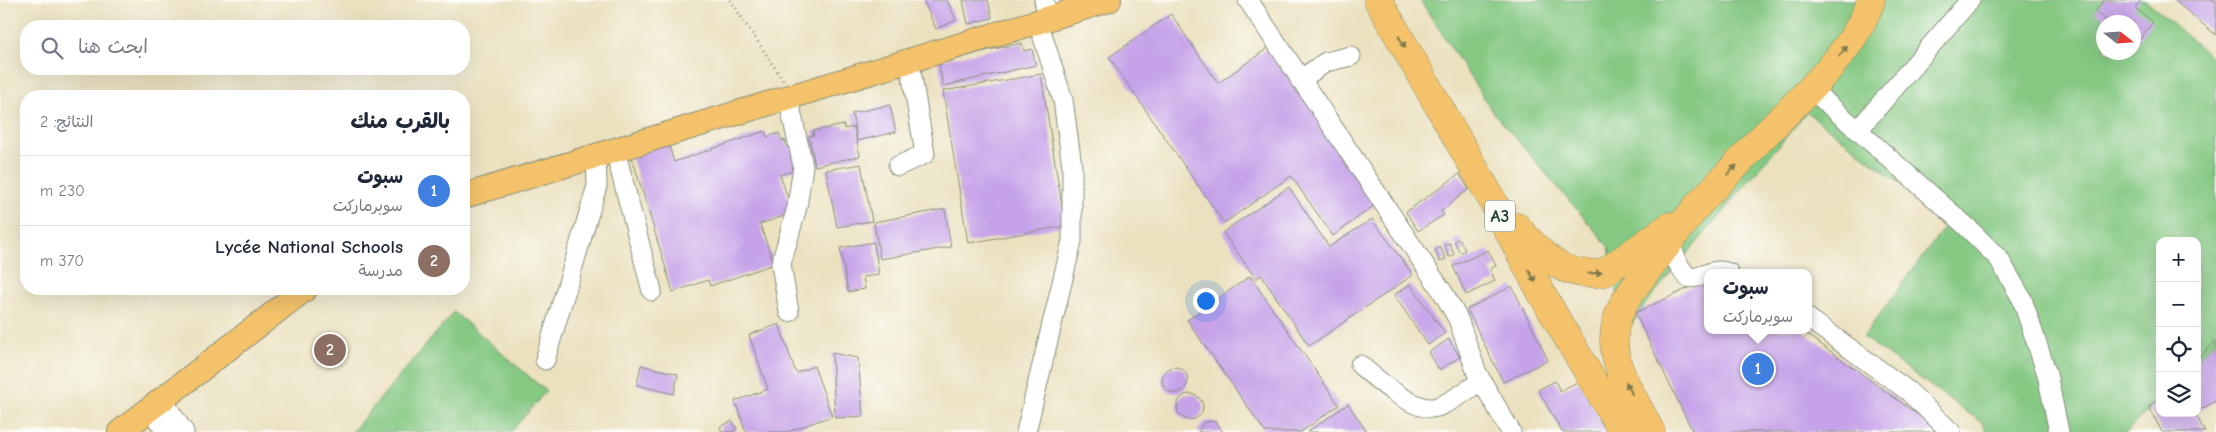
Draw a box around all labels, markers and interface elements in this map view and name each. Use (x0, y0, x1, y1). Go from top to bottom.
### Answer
north arrow (2096, 15, 2141, 60)
search box (20, 20, 470, 75)
icon: search (38, 34, 66, 62)
one-way arrow (1398, 35, 1406, 50)
text: ابحث هنا (78, 36, 148, 58)
one-way arrow (1838, 45, 1849, 58)
text: بالقرب منك (350, 109, 450, 133)
text: النتائج: 2 (40, 113, 94, 131)
one-way arrow (1726, 164, 1738, 176)
text: سبوت (357, 166, 403, 188)
text: 230 m (40, 182, 85, 200)
text: 1 (431, 182, 437, 200)
text: سوبرماركت (333, 197, 403, 215)
road number: A3 (1485, 200, 1515, 232)
text: Lycée National Schools (215, 236, 403, 258)
map controls (2156, 237, 2201, 417)
button: + (2156, 237, 2201, 282)
text: 370 m (40, 252, 84, 270)
text: 2 (430, 252, 438, 270)
text: مدرسة (358, 262, 403, 280)
one-way arrow (1587, 268, 1603, 276)
one-way arrow (1528, 269, 1536, 283)
popup (1704, 269, 1812, 334)
text: سبوت (1723, 277, 1769, 299)
button: − (2156, 282, 2201, 327)
your location (1193, 288, 1219, 314)
text: سوبرماركت (1723, 308, 1793, 326)
button: locate (2156, 327, 2201, 372)
pin: 2 (314, 331, 346, 369)
pin: 1 (1742, 350, 1774, 388)
button: layers (2156, 372, 2201, 417)
one-way arrow (1625, 381, 1633, 396)

